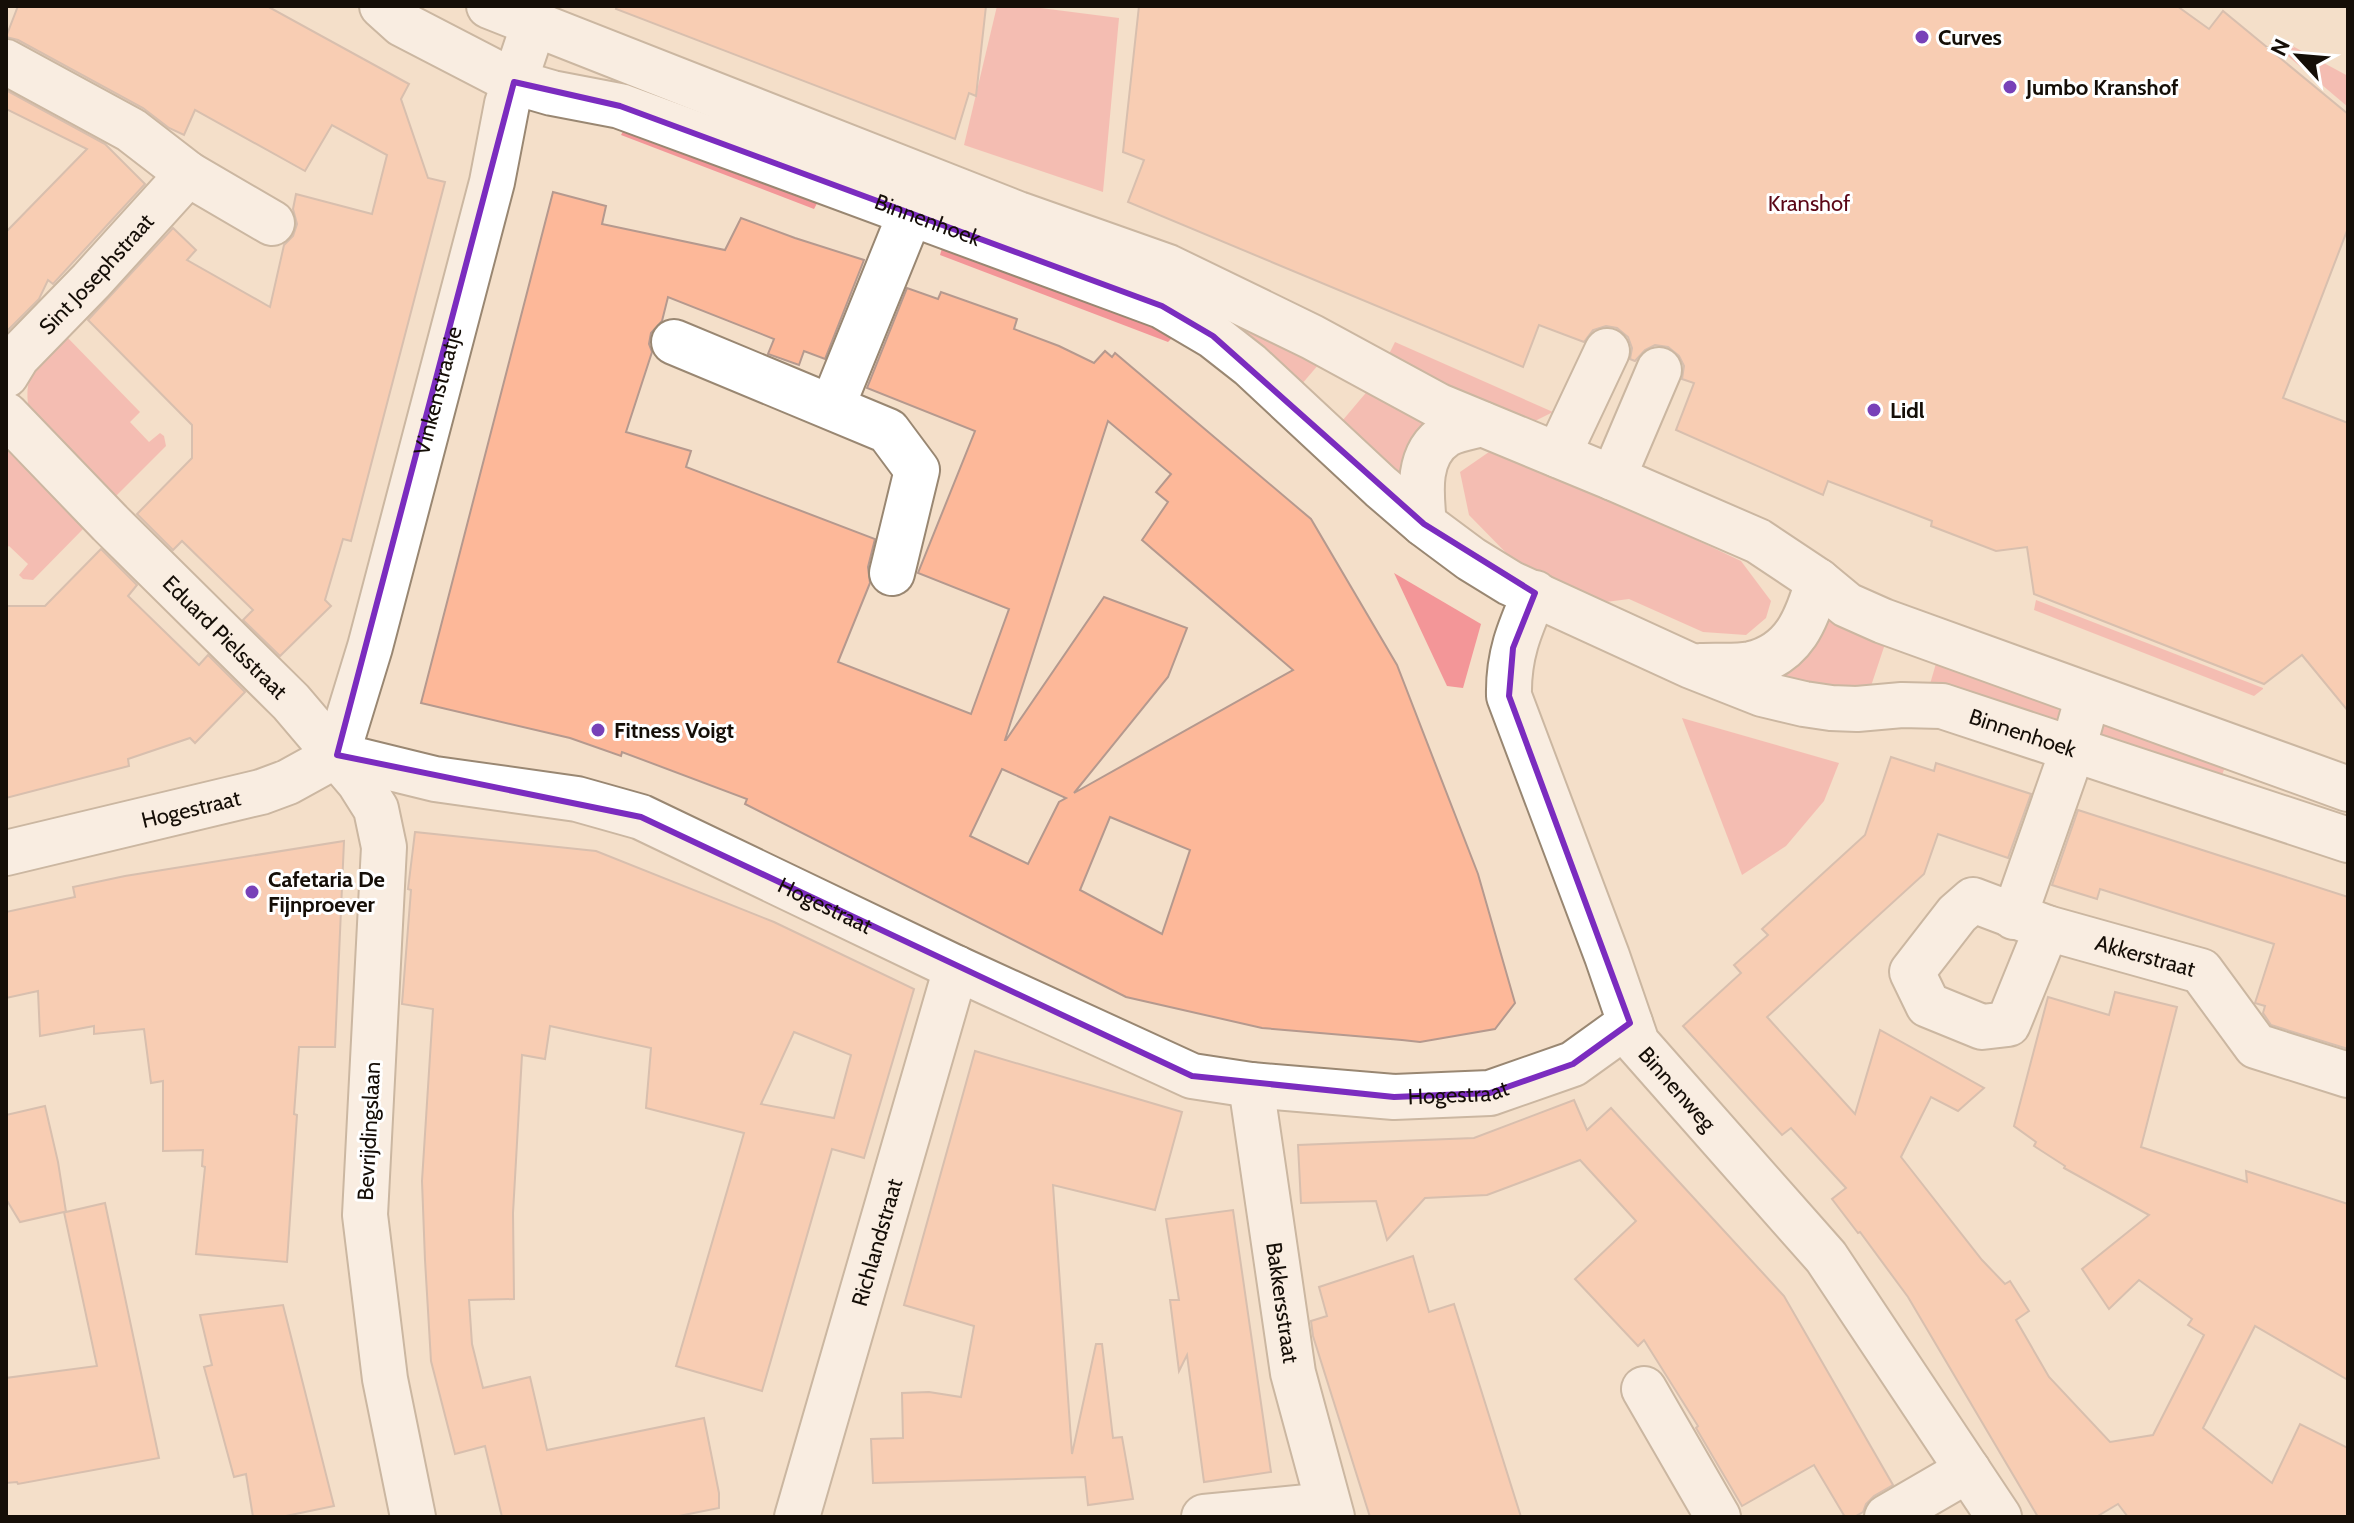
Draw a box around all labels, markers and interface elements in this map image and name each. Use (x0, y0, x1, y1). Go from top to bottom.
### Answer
north arrow (2258, 16, 2338, 96)
place label: Curves (1938, 24, 2002, 51)
marker: Curves (1913, 28, 1931, 46)
text: N (2265, 35, 2296, 60)
place label: Jumbo Kranshof (2025, 74, 2179, 101)
marker: Jumbo Kranshof (2001, 78, 2019, 96)
street label: Binnenhoek (871, 188, 985, 252)
park label: Kranshof (1768, 190, 1850, 217)
street label: Sint Josephstraat (33, 207, 160, 340)
street label: Vinkenstraatje (407, 323, 467, 458)
place label: Lidl (1890, 397, 1925, 424)
marker: Lidl (1865, 401, 1883, 419)
street label: Eduard Pielsstraat (157, 570, 294, 705)
street label: Binnenhoek (1966, 702, 2080, 763)
place label: Fitness Voigt (614, 717, 735, 744)
marker: Fitness Voigt (589, 721, 607, 739)
street label: Hogestraat (138, 784, 244, 834)
place label: Cafetaria De Fijnproever (268, 866, 385, 918)
street label: Hogestraat (774, 871, 877, 940)
marker: Cafetaria De Fijnproever (243, 883, 261, 901)
street label: Akkerstraat (2092, 929, 2199, 982)
street label: Binnenweg (1633, 1041, 1722, 1137)
street label: Bevrijdingslaan (352, 1061, 386, 1201)
street label: Hogestraat (1407, 1074, 1513, 1110)
street label: Richlandstraat (845, 1175, 908, 1309)
street label: Bakkersstraat (1261, 1240, 1305, 1366)

